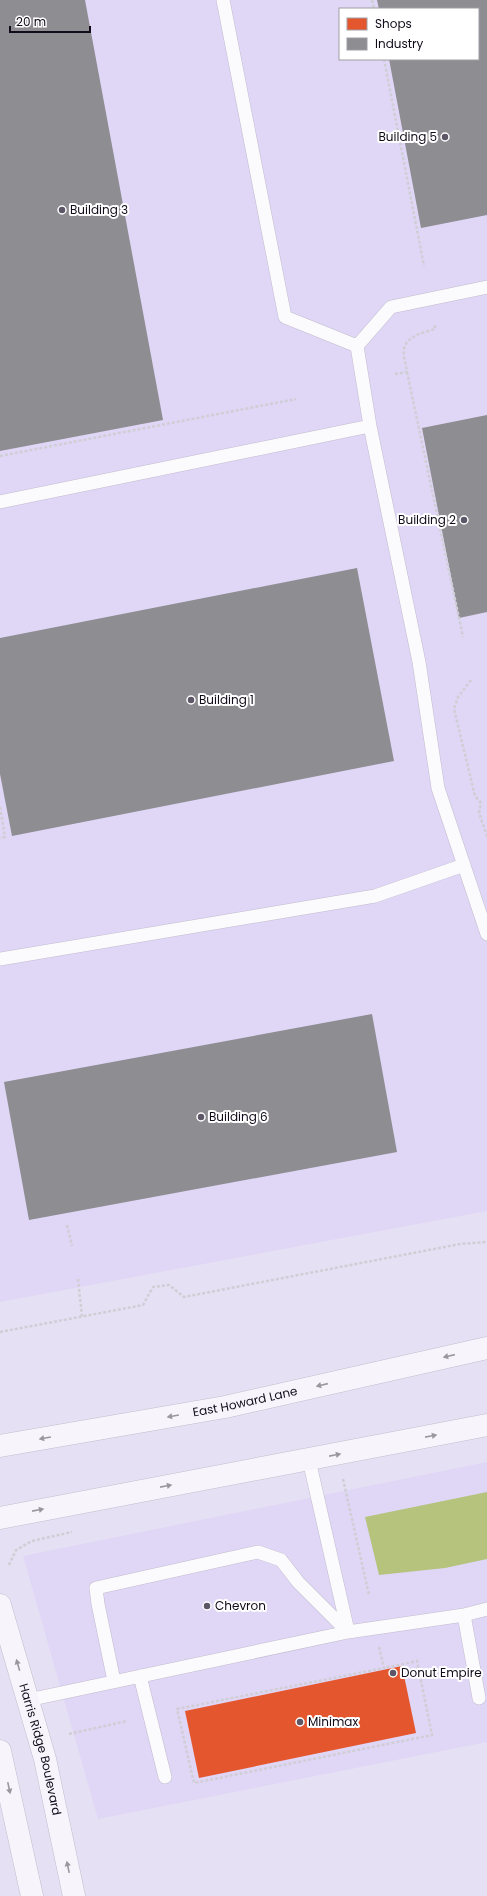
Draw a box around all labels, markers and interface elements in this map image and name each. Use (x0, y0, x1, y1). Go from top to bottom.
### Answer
scale bar (10, 8, 90, 34)
legend (339, 8, 479, 60)
text: 20 m (16, 13, 46, 30)
text: Shops (375, 15, 412, 32)
text: Industry (375, 35, 424, 52)
place label: Building 5 (378, 128, 437, 145)
marker: Building 5 (440, 132, 450, 142)
place label: Building 3 (70, 201, 128, 218)
marker: Building 3 (57, 205, 67, 215)
place label: Building 2 (398, 511, 456, 528)
marker: Building 2 (459, 515, 469, 525)
place label: Building 1 (199, 691, 254, 708)
marker: Building 1 (186, 695, 196, 705)
place label: Building 6 (209, 1108, 268, 1125)
marker: Building 6 (196, 1112, 206, 1122)
one-way arrow (443, 1354, 455, 1360)
street label: East Howard Lane (191, 1382, 299, 1420)
one-way arrow (316, 1383, 328, 1389)
one-way arrow (167, 1413, 179, 1419)
one-way arrow (425, 1433, 437, 1439)
one-way arrow (39, 1435, 51, 1441)
one-way arrow (329, 1451, 341, 1457)
one-way arrow (160, 1483, 172, 1489)
one-way arrow (32, 1507, 44, 1513)
place label: Chevron (215, 1597, 266, 1614)
marker: Chevron (202, 1601, 212, 1611)
one-way arrow (15, 1659, 21, 1671)
place label: Donut Empire (401, 1664, 482, 1681)
marker: Donut Empire (388, 1668, 398, 1678)
street label: Harris Ridge Boulevard (15, 1681, 66, 1817)
place label: Minimax (308, 1713, 358, 1730)
marker: Minimax (295, 1717, 305, 1727)
one-way arrow (7, 1782, 13, 1794)
one-way arrow (64, 1861, 70, 1873)

